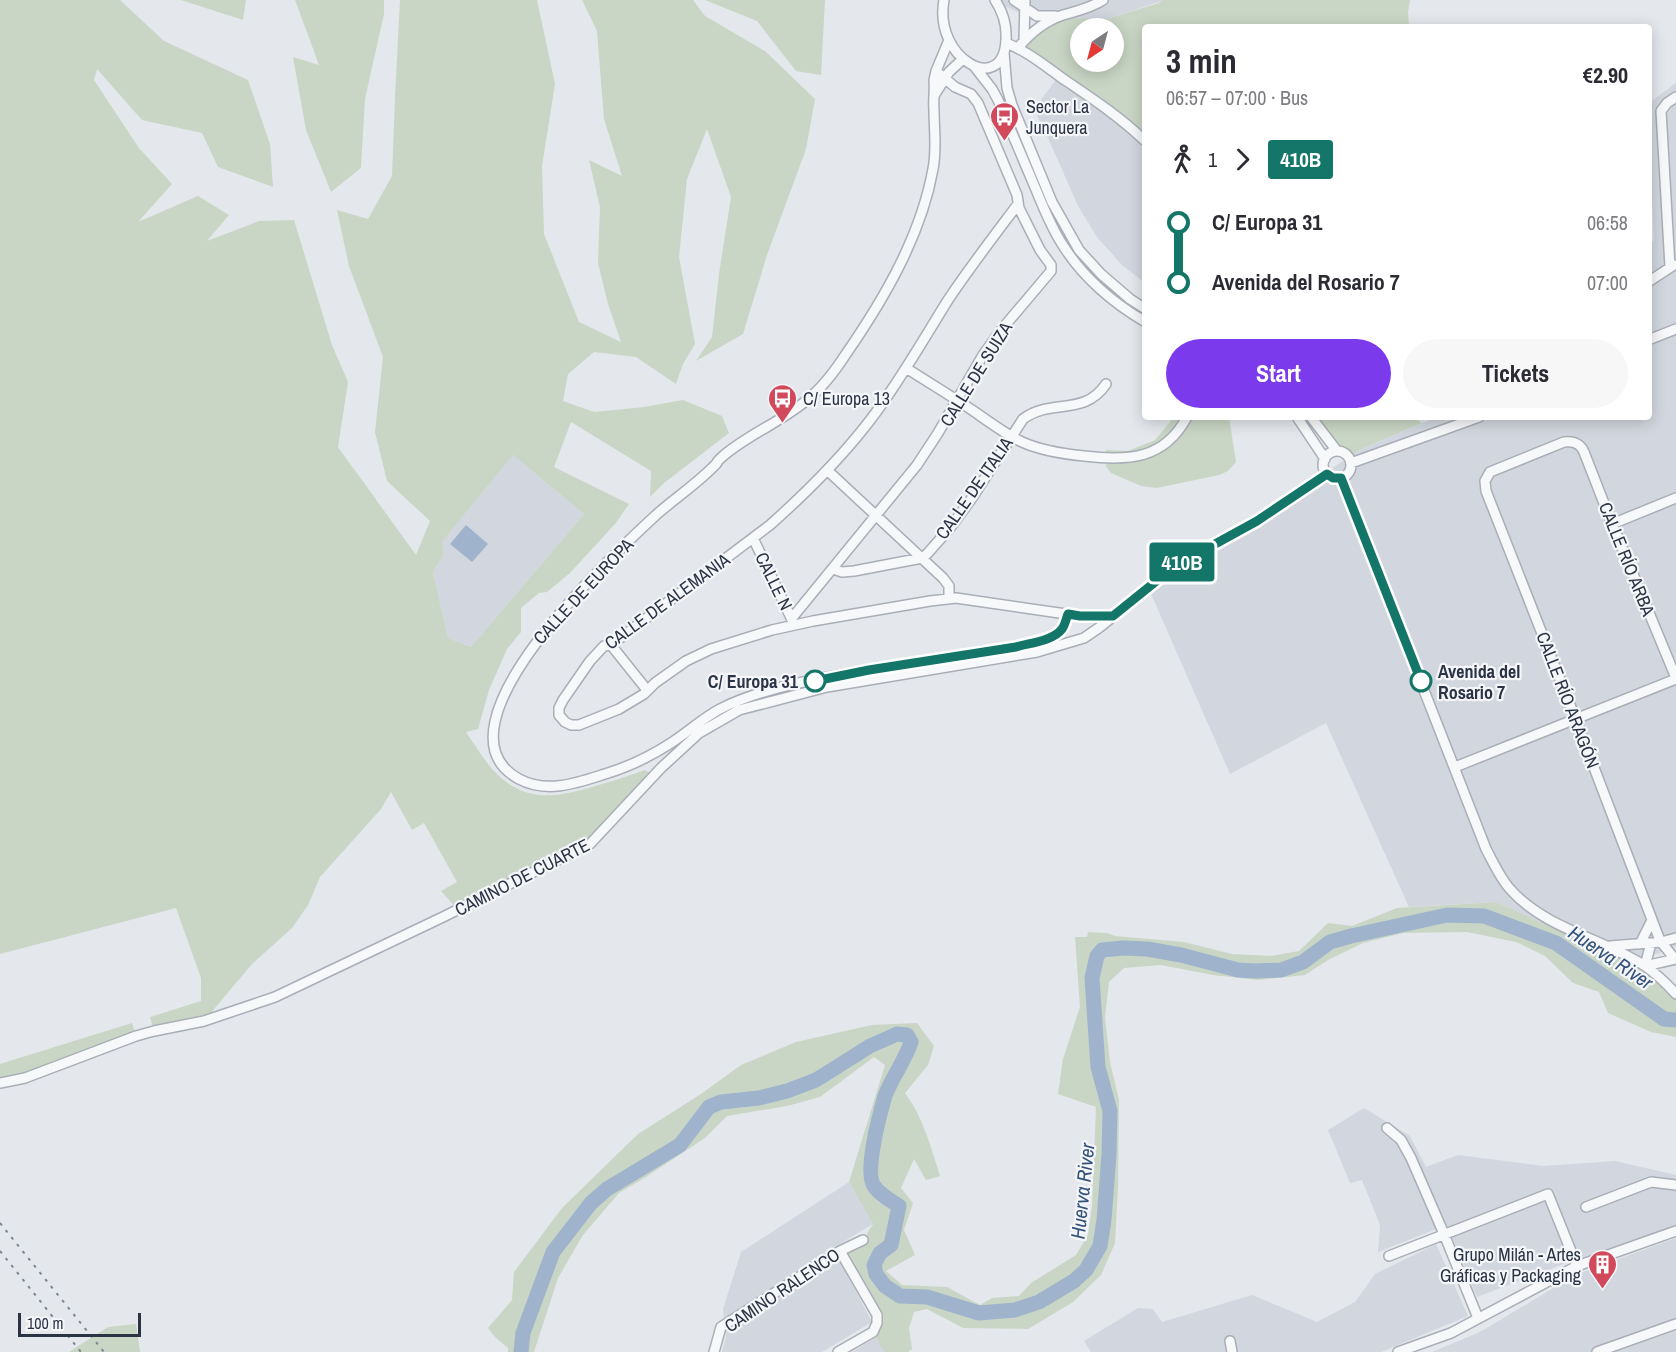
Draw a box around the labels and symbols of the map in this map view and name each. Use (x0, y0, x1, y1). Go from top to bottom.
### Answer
north arrow (1070, 18, 1124, 72)
place label: Sector La Junquera (1026, 94, 1089, 140)
bus stop icon: Sector La Junquera (989, 100, 1021, 142)
street label: CALLE DE SUIZA (934, 317, 1018, 431)
bus stop icon: C/ Europa 13 (766, 382, 798, 424)
place label: C/ Europa 13 (803, 386, 890, 411)
street label: CALLE DE ITALIA (929, 432, 1019, 544)
street label: CALLE RÍO ARBA (1593, 498, 1661, 620)
street label: CALLE DE EUROPA (527, 532, 639, 650)
line badge: 410B (1140, 542, 1224, 582)
street label: CALLE DE ALEMANIA (599, 547, 735, 655)
street label: CALLE N (749, 548, 799, 614)
street label: CALLE RÍO ARAGÓN (1530, 628, 1606, 772)
place label: Avenida del Rosario 7 (1438, 659, 1520, 705)
place label: C/ Europa 31 (708, 669, 799, 694)
marker: C/ Europa 31 (804, 670, 826, 692)
marker: Avenida del Rosario 7 (1410, 670, 1432, 692)
street label: CAMINO DE CUARTE (450, 832, 594, 922)
water label: Huerva River (1563, 919, 1659, 996)
water label: Huerva River (1064, 1141, 1101, 1240)
street label: CAMINO RALENCO (719, 1242, 845, 1338)
place label: Grupo Milán - Artes Gráficas y Packaging (1440, 1242, 1582, 1288)
building icon: Grupo Milán - Artes Gráficas y Packaging (1586, 1248, 1618, 1290)
scale bar (18, 1310, 141, 1338)

